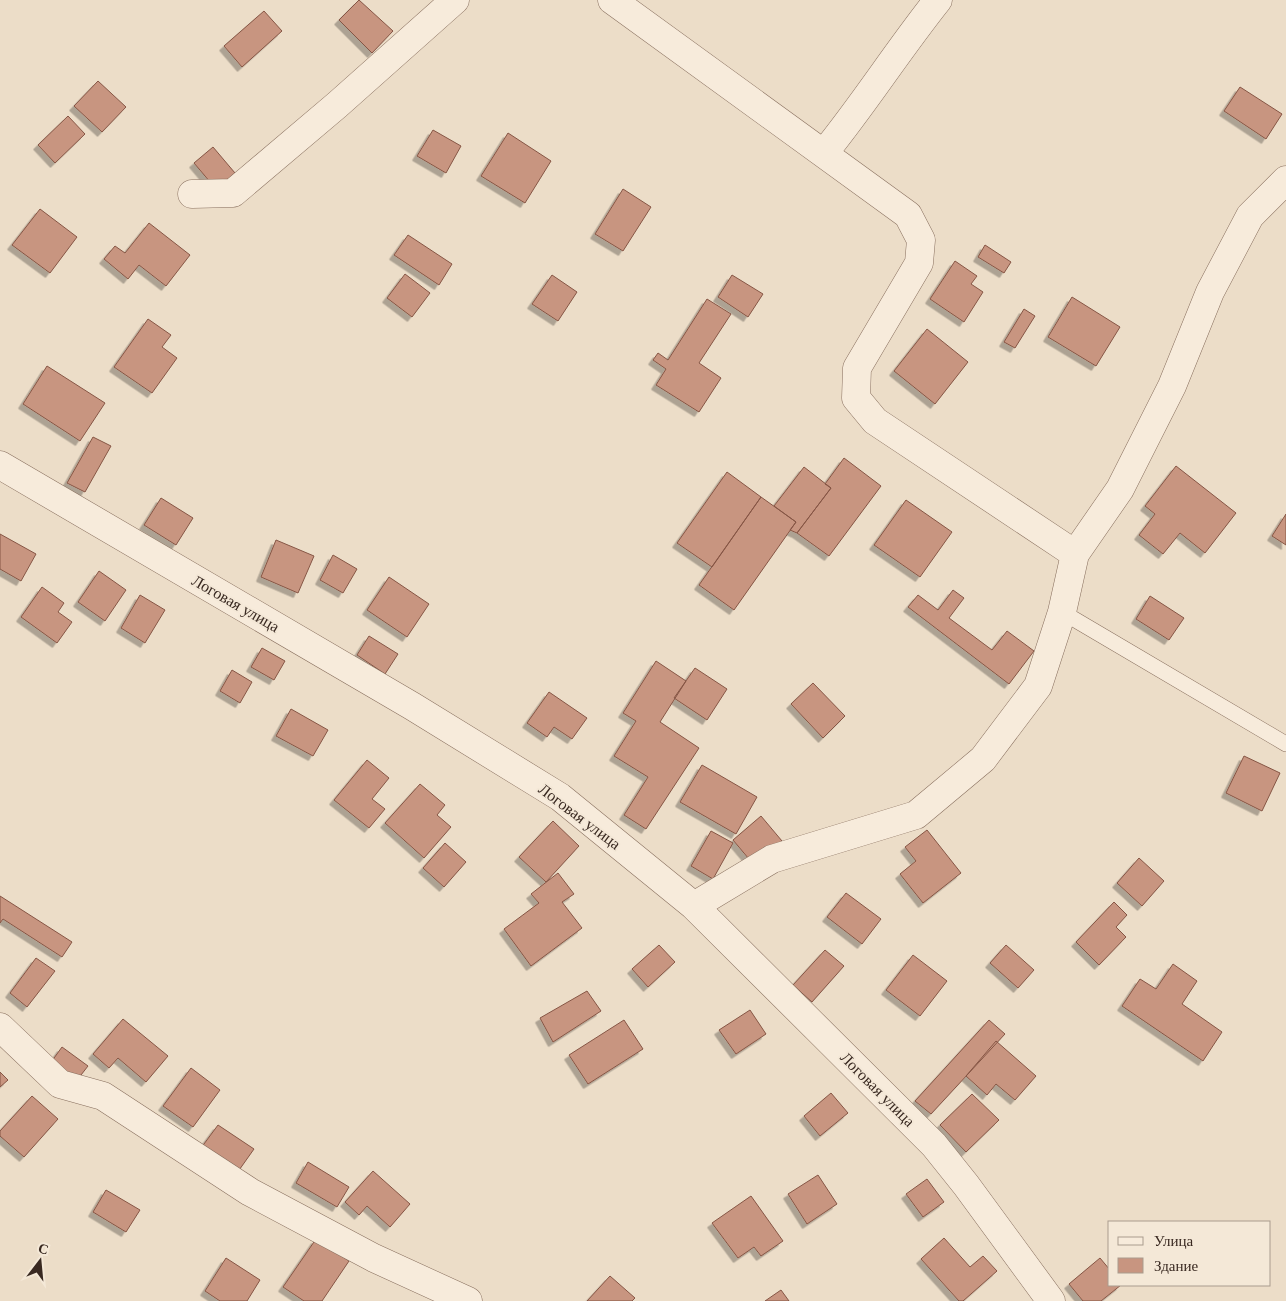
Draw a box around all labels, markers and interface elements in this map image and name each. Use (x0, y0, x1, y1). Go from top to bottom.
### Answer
street label: Логовая улица (189, 572, 282, 636)
street label: Логовая улица (535, 780, 624, 853)
street label: Логовая улица (836, 1049, 918, 1131)
legend (1108, 1221, 1271, 1286)
text: Улица (1154, 1233, 1193, 1249)
north arrow (15, 1236, 65, 1286)
text: С (37, 1240, 50, 1258)
text: Здание (1154, 1258, 1198, 1274)

